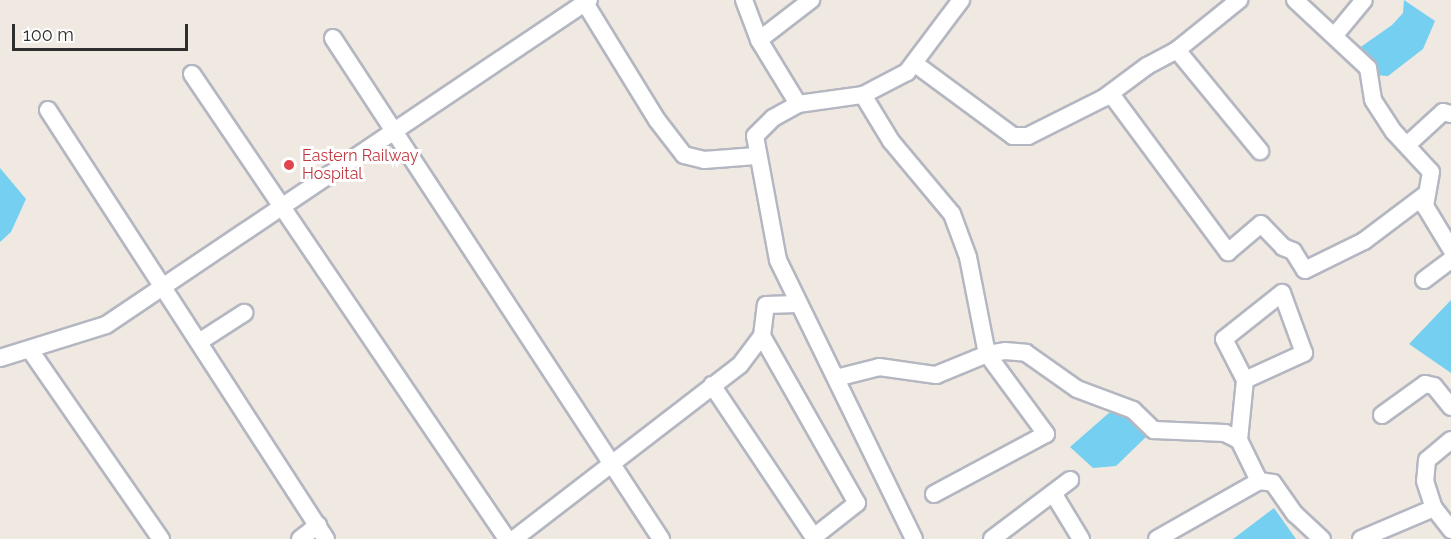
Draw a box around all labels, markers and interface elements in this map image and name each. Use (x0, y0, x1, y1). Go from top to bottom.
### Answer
scale bar (15, 12, 190, 50)
text: 100 m (23, 24, 74, 45)
place label: Eastern Railway Hospital (302, 146, 418, 184)
marker: Eastern Railway Hospital (280, 156, 298, 174)

